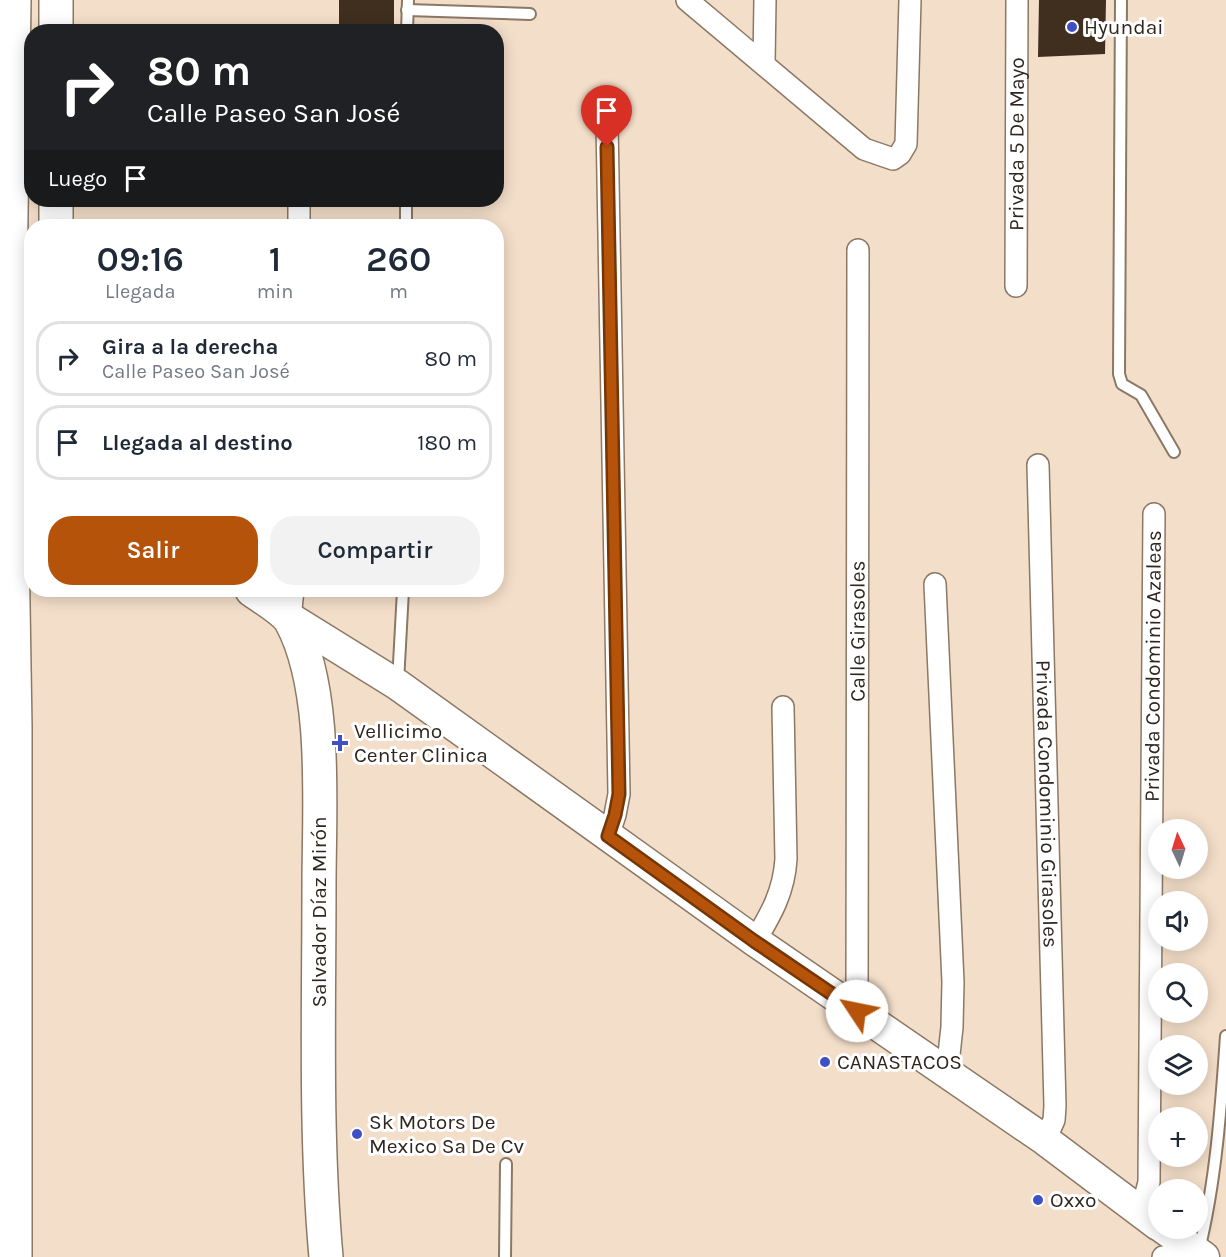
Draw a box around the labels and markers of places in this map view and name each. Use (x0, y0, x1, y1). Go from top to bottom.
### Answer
place label: Hyundai (1084, 15, 1163, 39)
marker: Hyundai (1065, 20, 1079, 34)
pin (581, 85, 632, 147)
place label: Vellicimo Center Clinica (354, 719, 488, 767)
marker: Vellicimo Center Clinica (331, 734, 349, 752)
place label: CANASTACOS (837, 1050, 962, 1074)
marker: CANASTACOS (818, 1055, 832, 1069)
place label: Sk Motors De Mexico Sa De Cv (369, 1110, 525, 1158)
marker: Sk Motors De Mexico Sa De Cv (350, 1127, 364, 1141)
place label: Oxxo (1050, 1188, 1097, 1212)
marker: Oxxo (1031, 1193, 1045, 1207)

